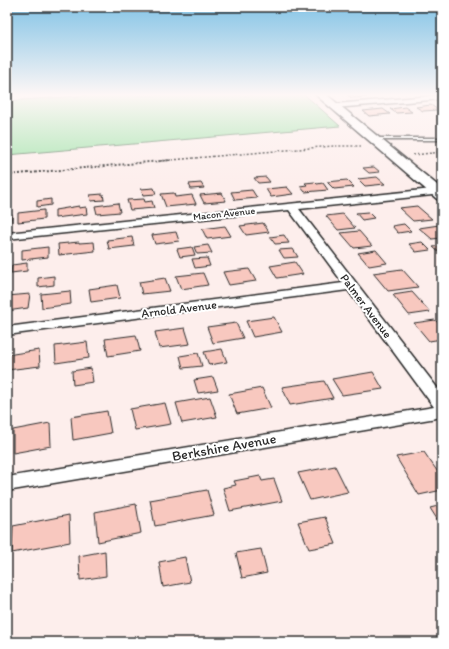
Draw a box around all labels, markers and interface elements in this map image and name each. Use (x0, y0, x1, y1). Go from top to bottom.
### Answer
street label: Macon Avenue (192, 204, 256, 223)
street label: Palmer Avenue (337, 271, 395, 341)
street label: Arnold Avenue (141, 297, 218, 321)
street label: Berkshire Avenue (171, 430, 278, 465)

